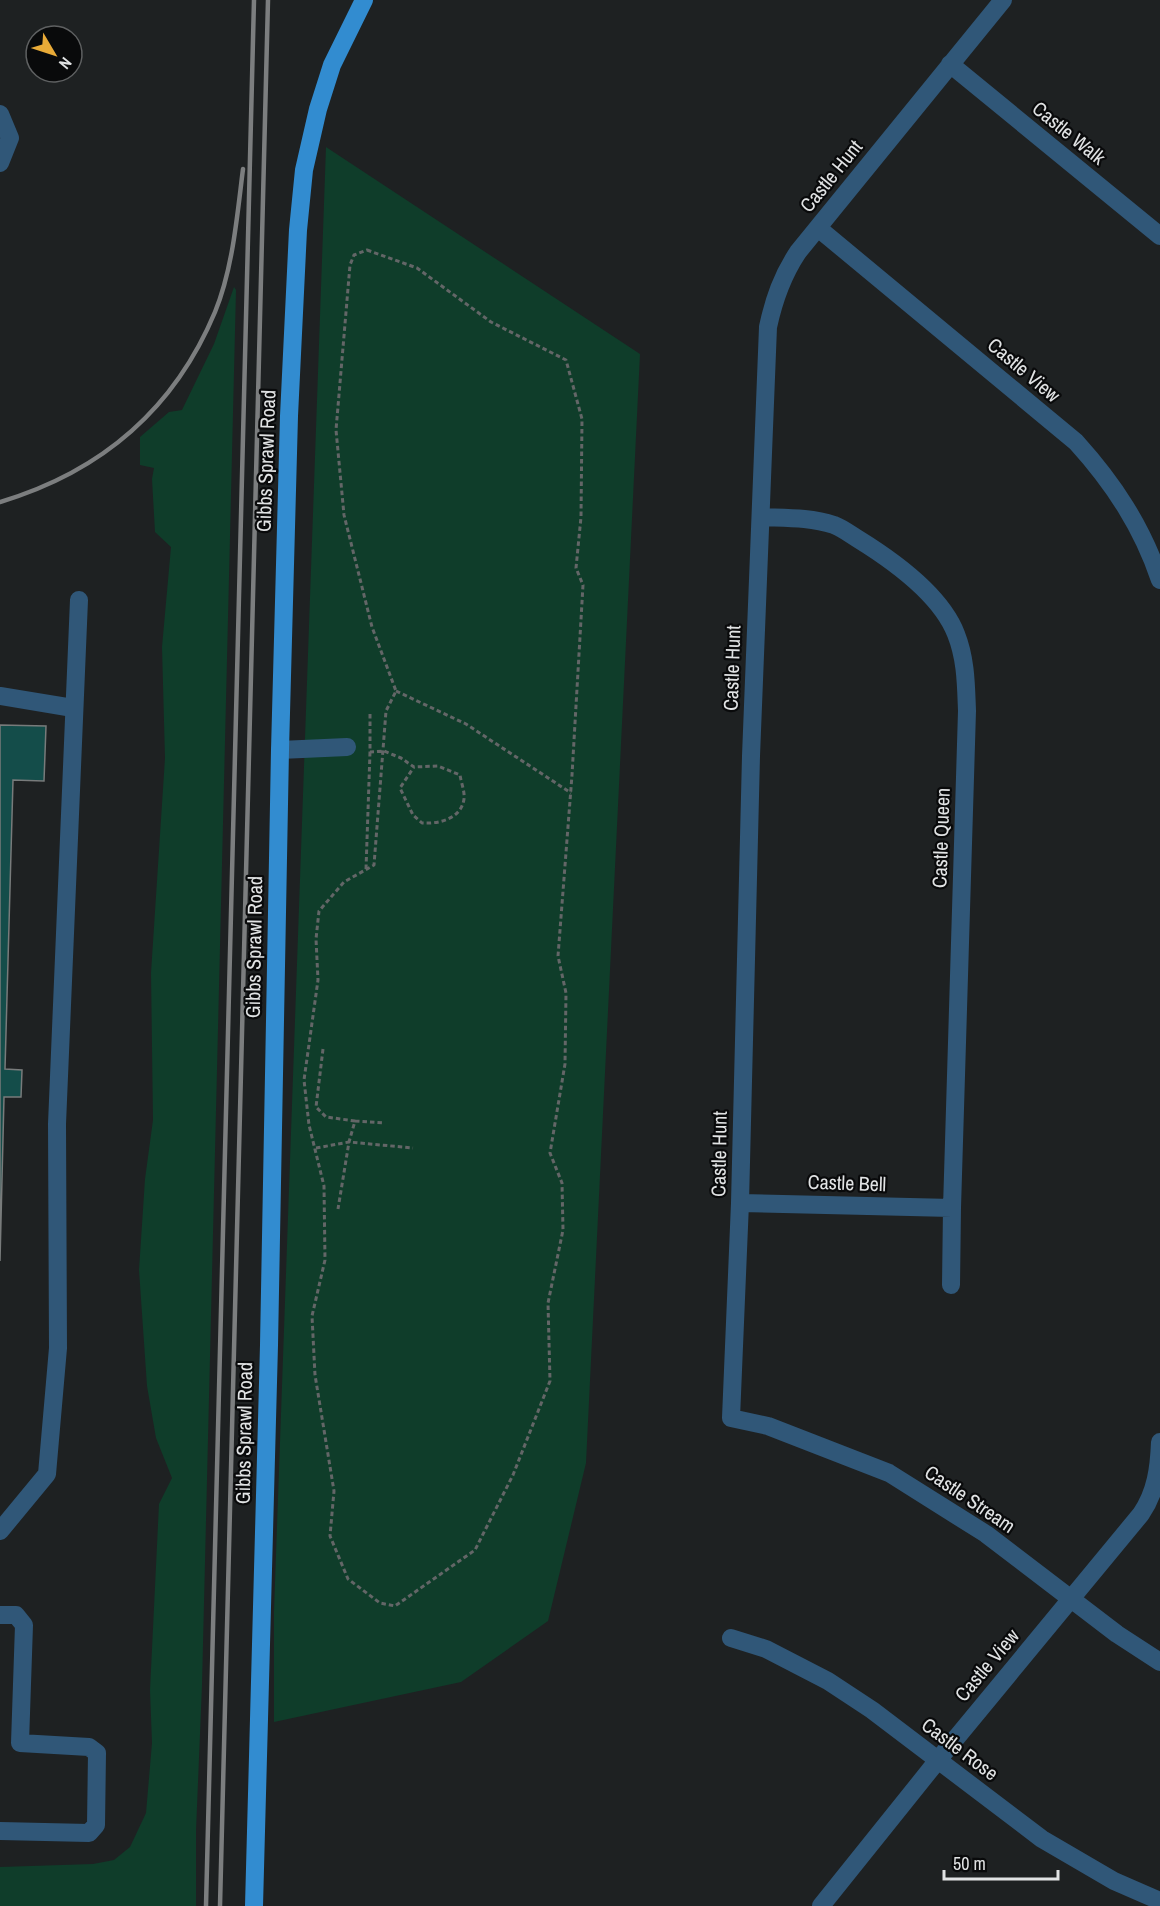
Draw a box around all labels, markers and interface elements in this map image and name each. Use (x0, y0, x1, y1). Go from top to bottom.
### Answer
north arrow (24, 24, 84, 84)
text: N (54, 53, 77, 74)
street label: Castle Walk (1027, 95, 1112, 171)
street label: Castle Hunt (793, 134, 868, 217)
street label: Castle View (982, 331, 1067, 408)
street label: Gibbs Sprawl Road (250, 389, 281, 533)
street label: Castle Hunt (717, 624, 747, 711)
street label: Castle Queen (925, 787, 956, 889)
street label: Gibbs Sprawl Road (239, 876, 268, 1018)
street label: Castle Hunt (704, 1110, 733, 1197)
street label: Castle Bell (807, 1168, 887, 1197)
street label: Gibbs Sprawl Road (229, 1362, 258, 1504)
street label: Castle Stream (920, 1458, 1021, 1539)
street label: Castle View (948, 1622, 1025, 1707)
street label: Castle Rose (917, 1711, 1004, 1786)
scale bar (944, 1843, 1058, 1881)
text: 50 m (953, 1851, 986, 1876)

